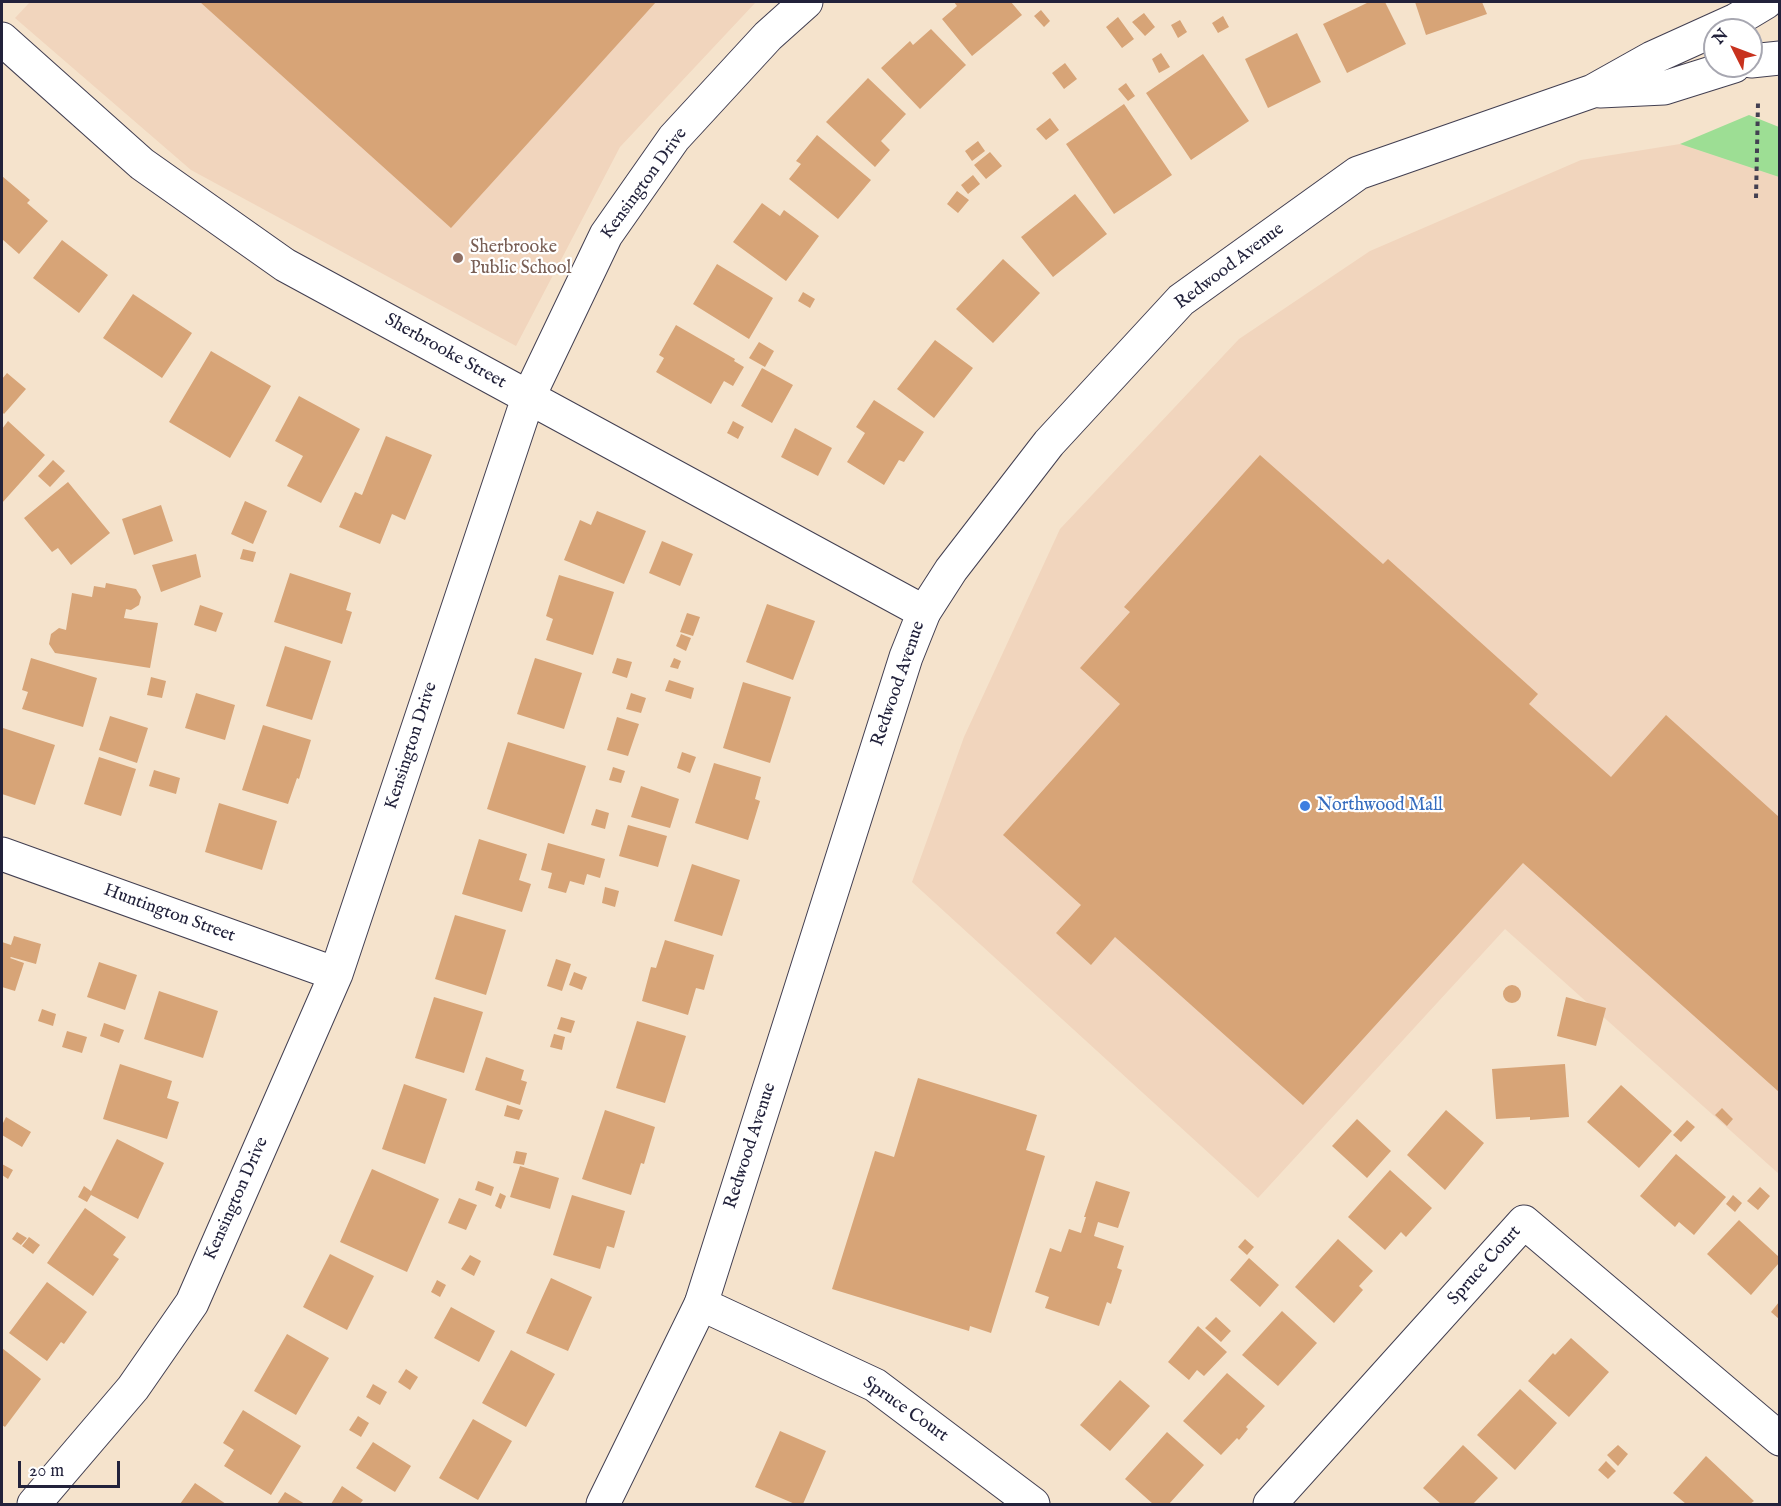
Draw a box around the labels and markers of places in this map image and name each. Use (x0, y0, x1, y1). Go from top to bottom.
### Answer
place label: Sherbrooke Public School (470, 237, 571, 280)
marker: Sherbrooke Public School (451, 251, 465, 265)
place label: Northwood Mall (1317, 795, 1443, 817)
marker: Northwood Mall (1298, 799, 1312, 813)

